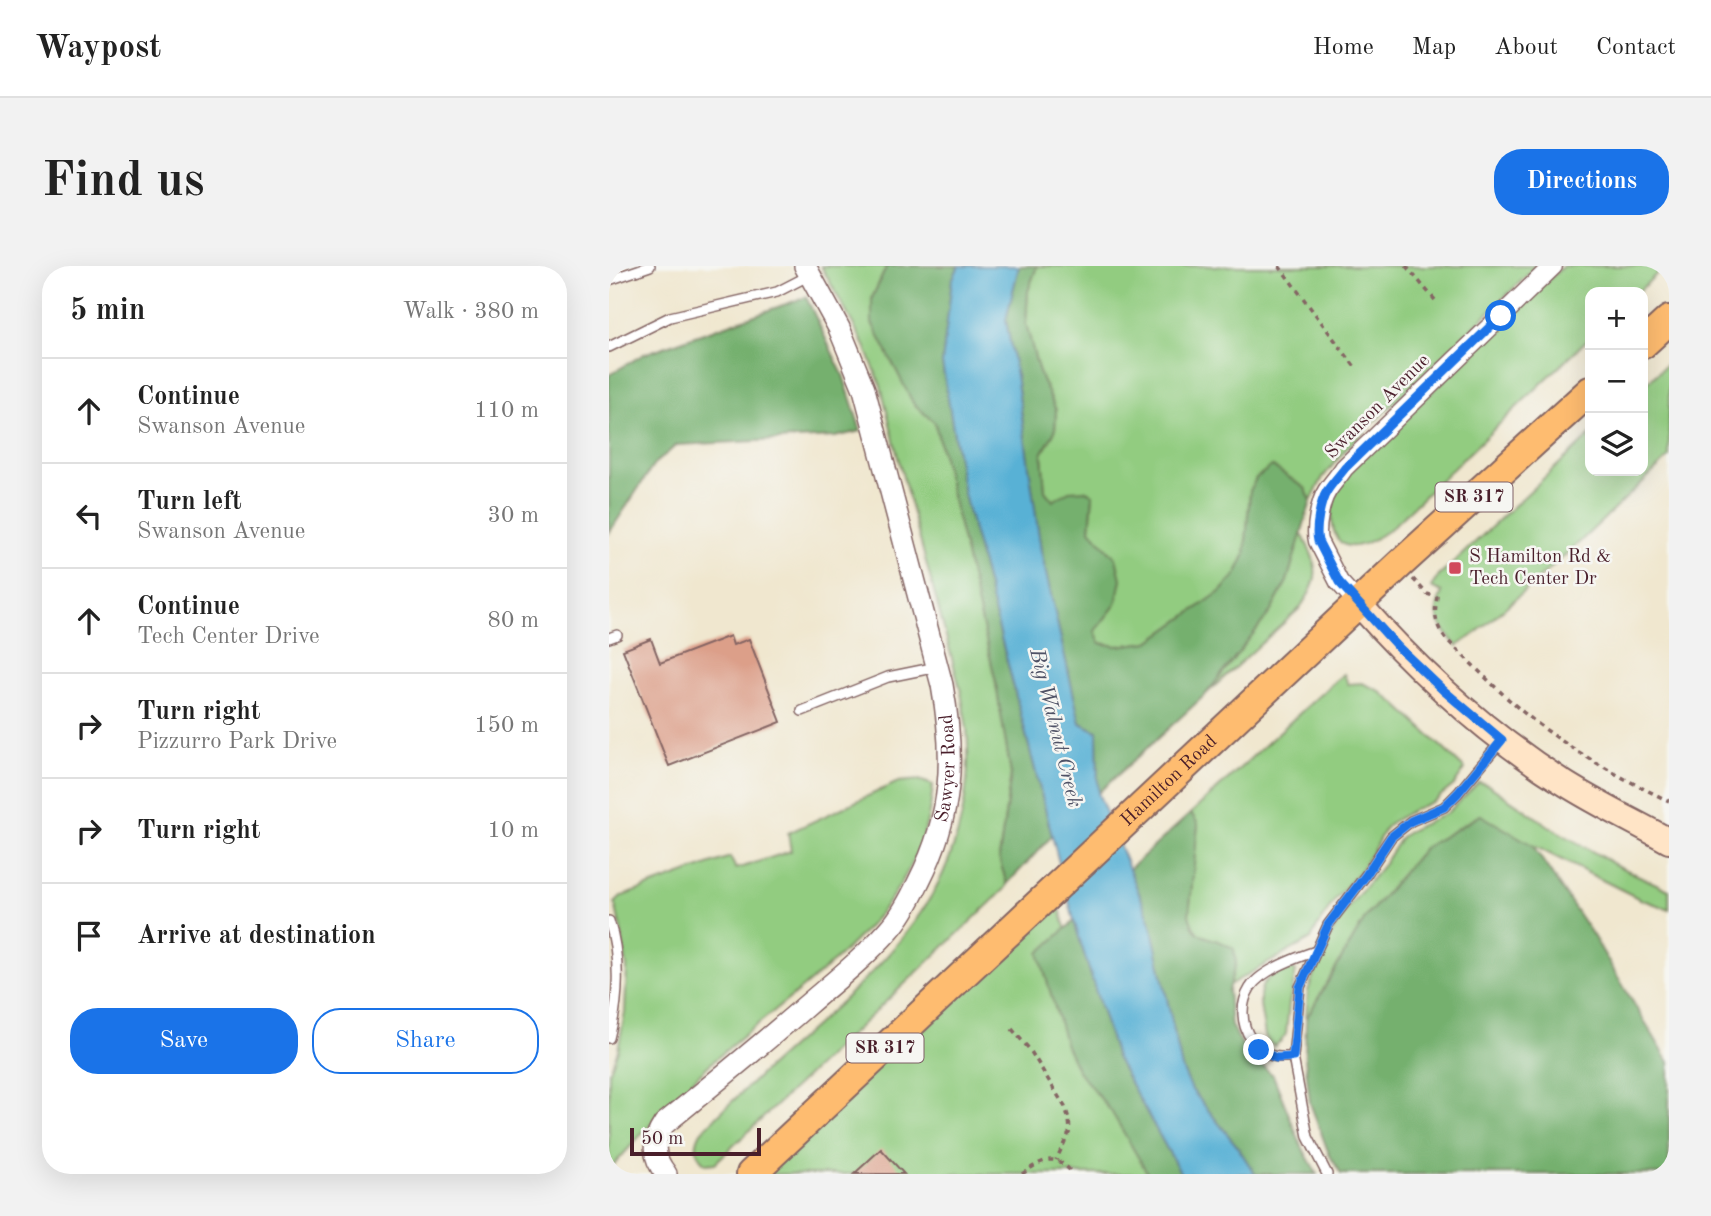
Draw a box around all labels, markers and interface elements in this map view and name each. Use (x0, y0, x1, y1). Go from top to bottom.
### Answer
text: Waypost (35, 32, 161, 65)
text: Home (1313, 36, 1374, 60)
text: Map (1412, 36, 1456, 60)
text: About (1494, 36, 1558, 60)
text: Contact (1596, 36, 1676, 60)
button: Directions (1494, 149, 1669, 215)
text: Find us (42, 158, 205, 207)
map controls (1585, 287, 1648, 476)
button: + (1585, 287, 1648, 350)
text: 5 min (70, 296, 145, 326)
text: Walk · 380 m (403, 300, 539, 323)
route start (1485, 300, 1516, 331)
button: − (1585, 350, 1648, 413)
street label: Swanson Avenue (1322, 351, 1434, 463)
text: Continue (137, 384, 240, 410)
icon: ahead (70, 392, 108, 430)
text: 110 m (474, 399, 539, 422)
button: layers (1585, 413, 1648, 476)
text: Swanson Avenue (137, 415, 305, 438)
road number: SR 317 (1435, 482, 1512, 512)
text: Turn left (137, 489, 242, 515)
icon: left (70, 497, 108, 535)
text: 30 m (488, 504, 539, 527)
text: Swanson Avenue (137, 520, 305, 543)
place label: S Hamilton Rd & Tech Center Dr (1469, 548, 1611, 589)
marker: S Hamilton Rd & Tech Center Dr (1447, 560, 1463, 576)
text: Continue (137, 594, 240, 620)
icon: ahead (70, 602, 108, 640)
text: 80 m (488, 609, 539, 632)
text: Tech Center Drive (137, 625, 320, 648)
water label: Big Walnut Creek (1025, 645, 1085, 810)
text: Turn right (137, 699, 260, 725)
icon: right (70, 707, 108, 745)
street label: Sawyer Road (932, 713, 959, 824)
text: 150 m (474, 714, 539, 737)
text: Pizzurro Park Drive (137, 730, 337, 753)
street label: Hamilton Road (1118, 732, 1221, 830)
icon: right (70, 812, 108, 850)
text: Turn right (137, 818, 260, 844)
text: 10 m (488, 819, 539, 842)
icon: arrive (70, 917, 108, 955)
text: Arrive at destination (137, 923, 376, 949)
button: Save (70, 1008, 298, 1074)
button: Share (312, 1008, 539, 1074)
road number: SR 317 (847, 1034, 923, 1062)
route end (1243, 1034, 1274, 1065)
scale bar (630, 1125, 761, 1157)
text: 50 m (641, 1130, 683, 1149)

